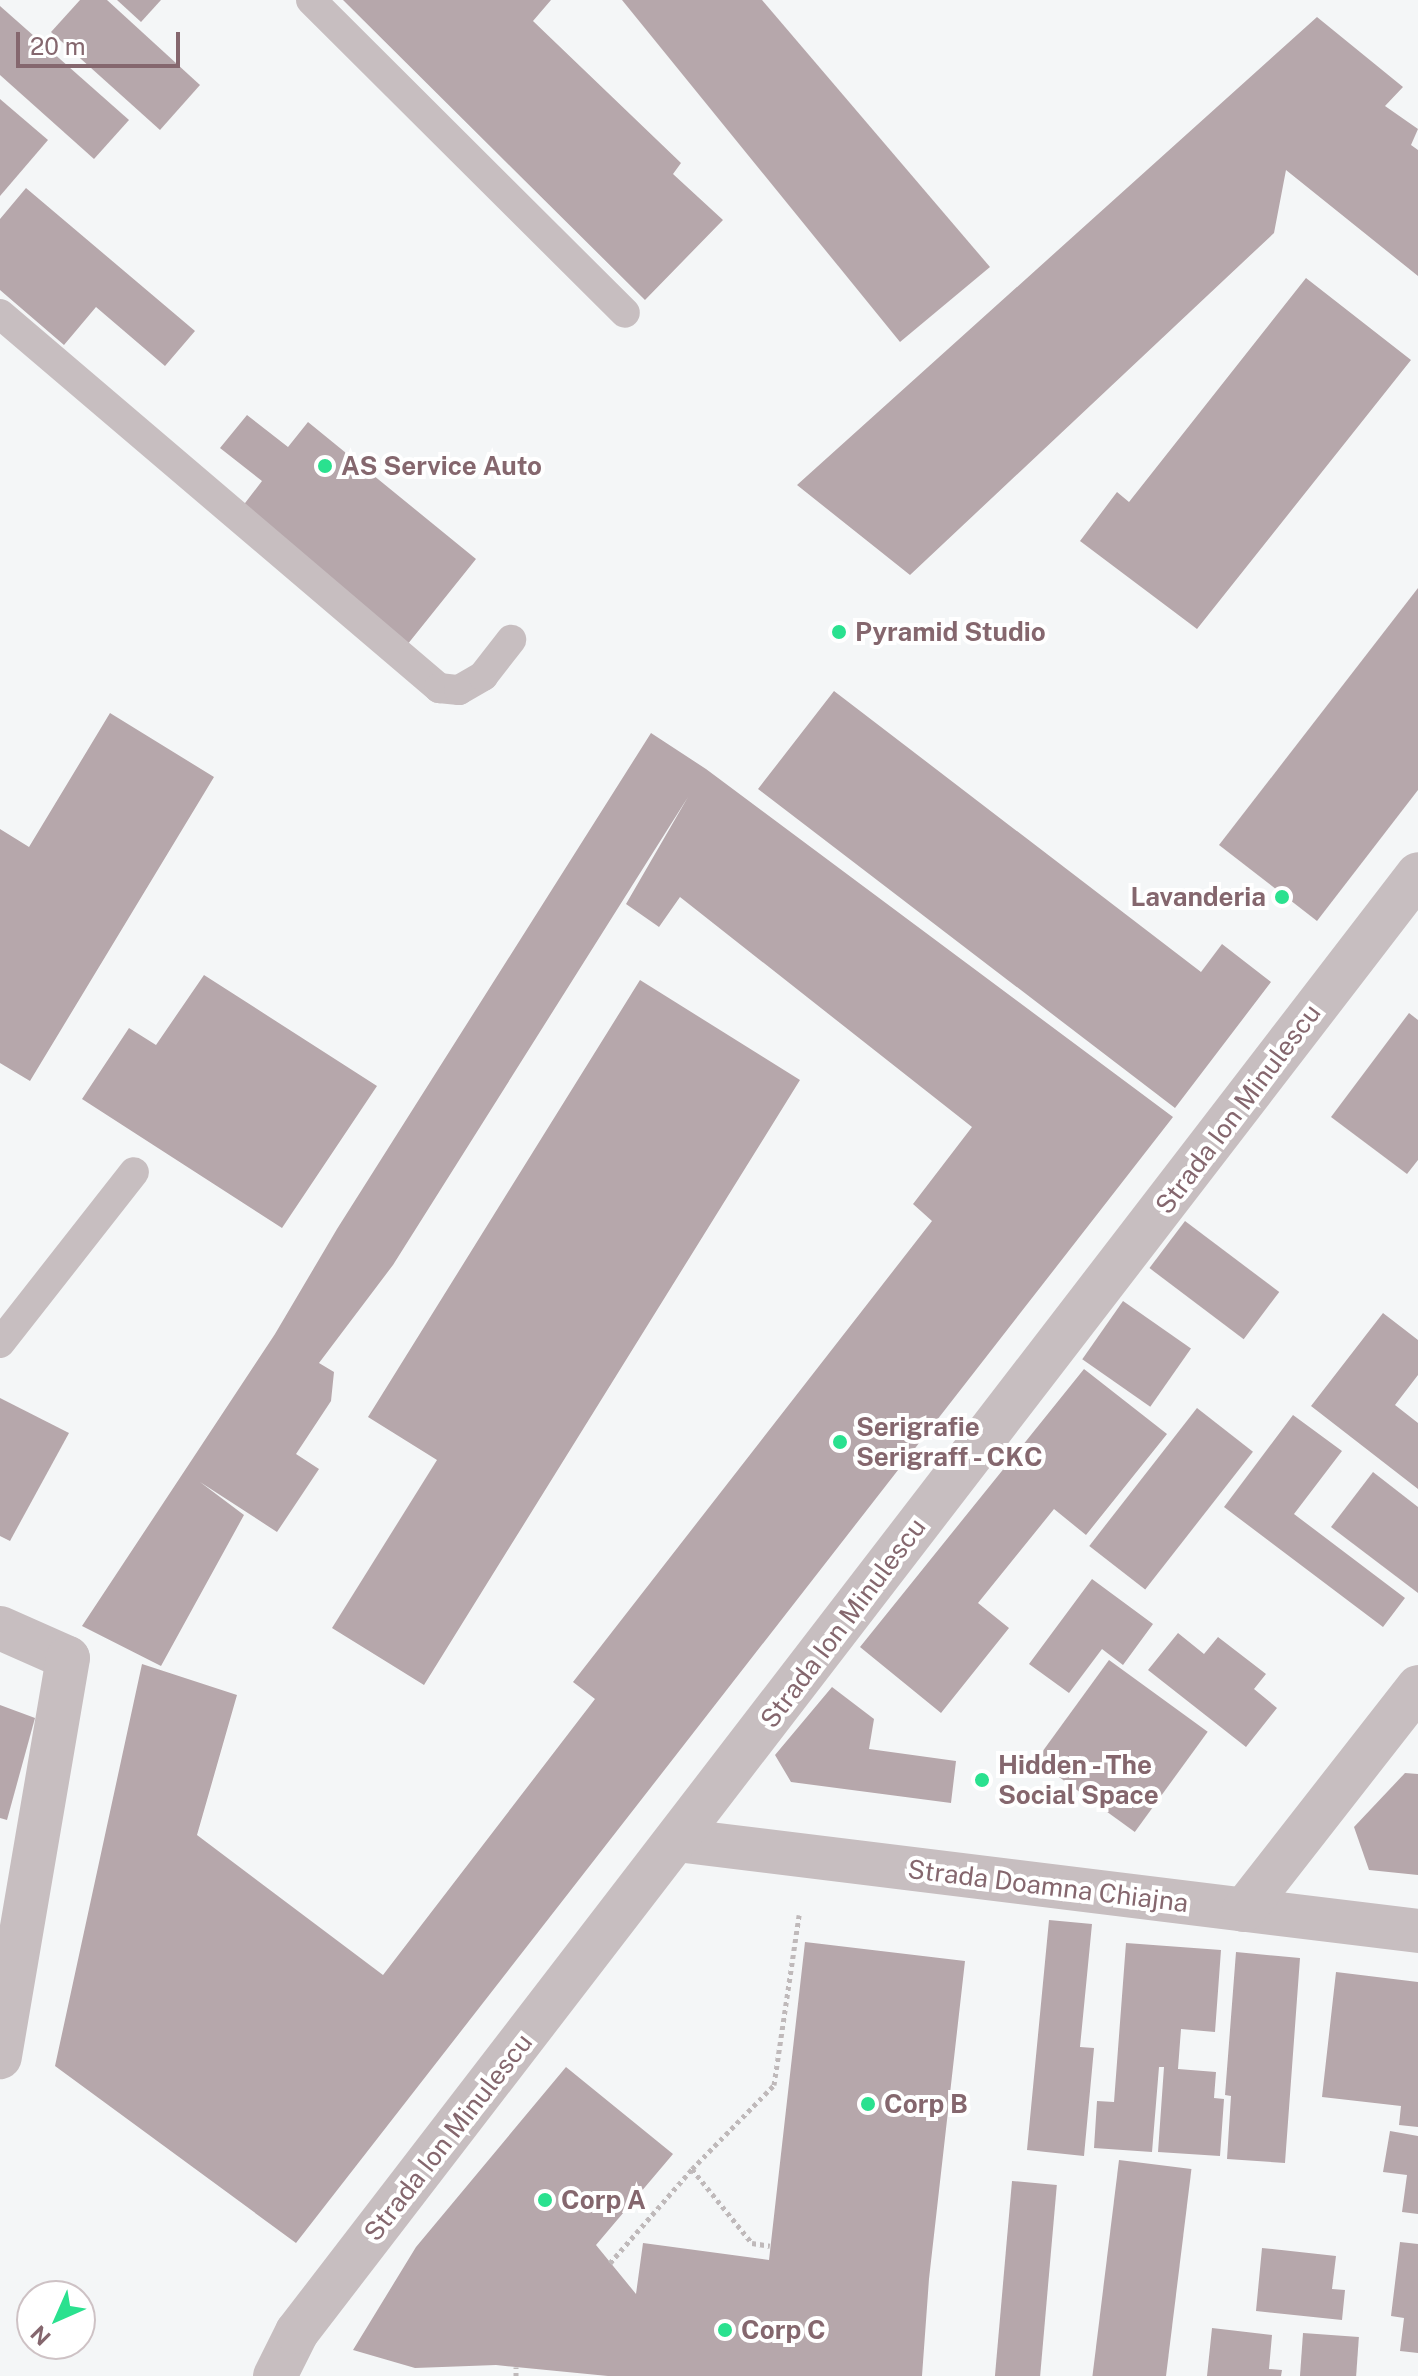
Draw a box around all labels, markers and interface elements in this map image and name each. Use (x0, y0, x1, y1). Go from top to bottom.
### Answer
scale bar (20, 16, 184, 66)
text: 20 m (30, 32, 86, 60)
place label: AS Service Auto (341, 450, 542, 482)
marker: AS Service Auto (316, 457, 334, 475)
place label: Pyramid Studio (855, 616, 1046, 648)
marker: Pyramid Studio (830, 623, 848, 641)
place label: Lavanderia (1131, 881, 1266, 913)
marker: Lavanderia (1273, 888, 1291, 906)
street label: Strada Ion Minulescu (1149, 998, 1327, 1220)
place label: Serigrafie Serigraff - CKC (856, 1411, 1046, 1472)
marker: Serigrafie Serigraff - CKC (831, 1433, 849, 1451)
street label: Strada Ion Minulescu (754, 1512, 932, 1734)
place label: Hidden - The Social Space (998, 1749, 1159, 1810)
marker: Hidden - The Social Space (973, 1771, 991, 1789)
street label: Strada Doamna Chiajna (906, 1853, 1190, 1919)
street label: Strada Ion Minulescu (357, 2027, 539, 2247)
place label: Corp B (884, 2088, 968, 2120)
marker: Corp B (859, 2095, 877, 2113)
place label: Corp A (561, 2184, 646, 2216)
marker: Corp A (536, 2191, 554, 2209)
north arrow (16, 2280, 96, 2360)
place label: Corp C (741, 2314, 826, 2346)
text: N (25, 2320, 56, 2351)
marker: Corp C (716, 2321, 734, 2339)

